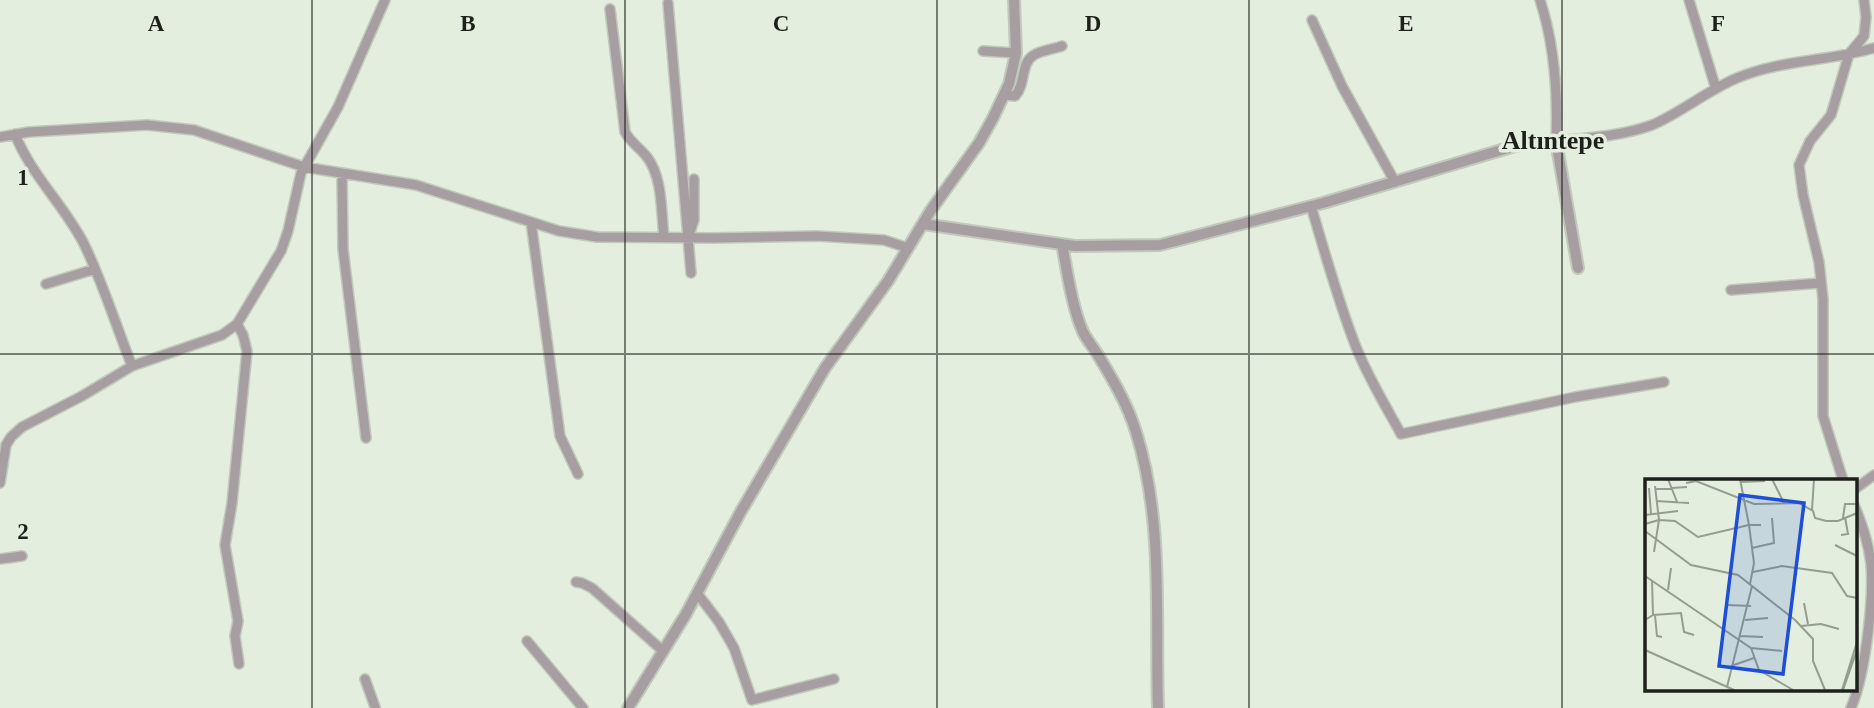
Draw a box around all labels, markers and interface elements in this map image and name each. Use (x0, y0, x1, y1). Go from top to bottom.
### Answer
text: A (148, 11, 165, 36)
text: B (460, 11, 476, 36)
text: C (773, 11, 789, 36)
text: D (1085, 11, 1101, 36)
text: E (1398, 11, 1414, 36)
text: F (1711, 11, 1725, 36)
district label: Altıntepe (1502, 126, 1604, 155)
text: 1 (17, 165, 29, 190)
inset map (1645, 479, 1856, 690)
text: 2 (17, 519, 29, 544)

